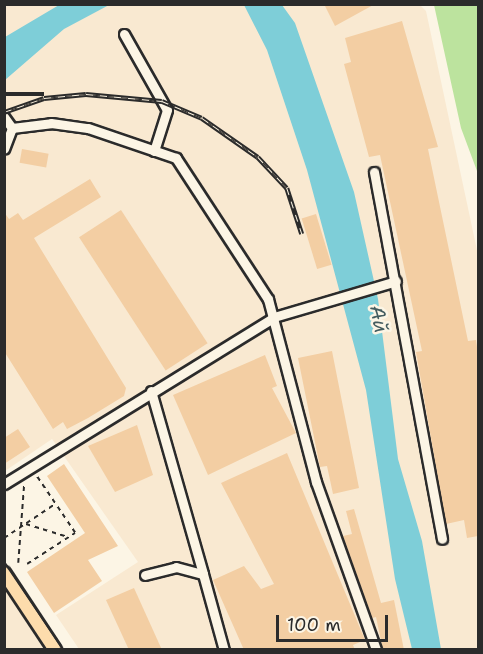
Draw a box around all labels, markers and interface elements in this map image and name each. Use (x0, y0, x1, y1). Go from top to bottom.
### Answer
water label: Ай (365, 303, 393, 335)
scale bar (279, 603, 392, 641)
text: 100 m (287, 613, 341, 637)

